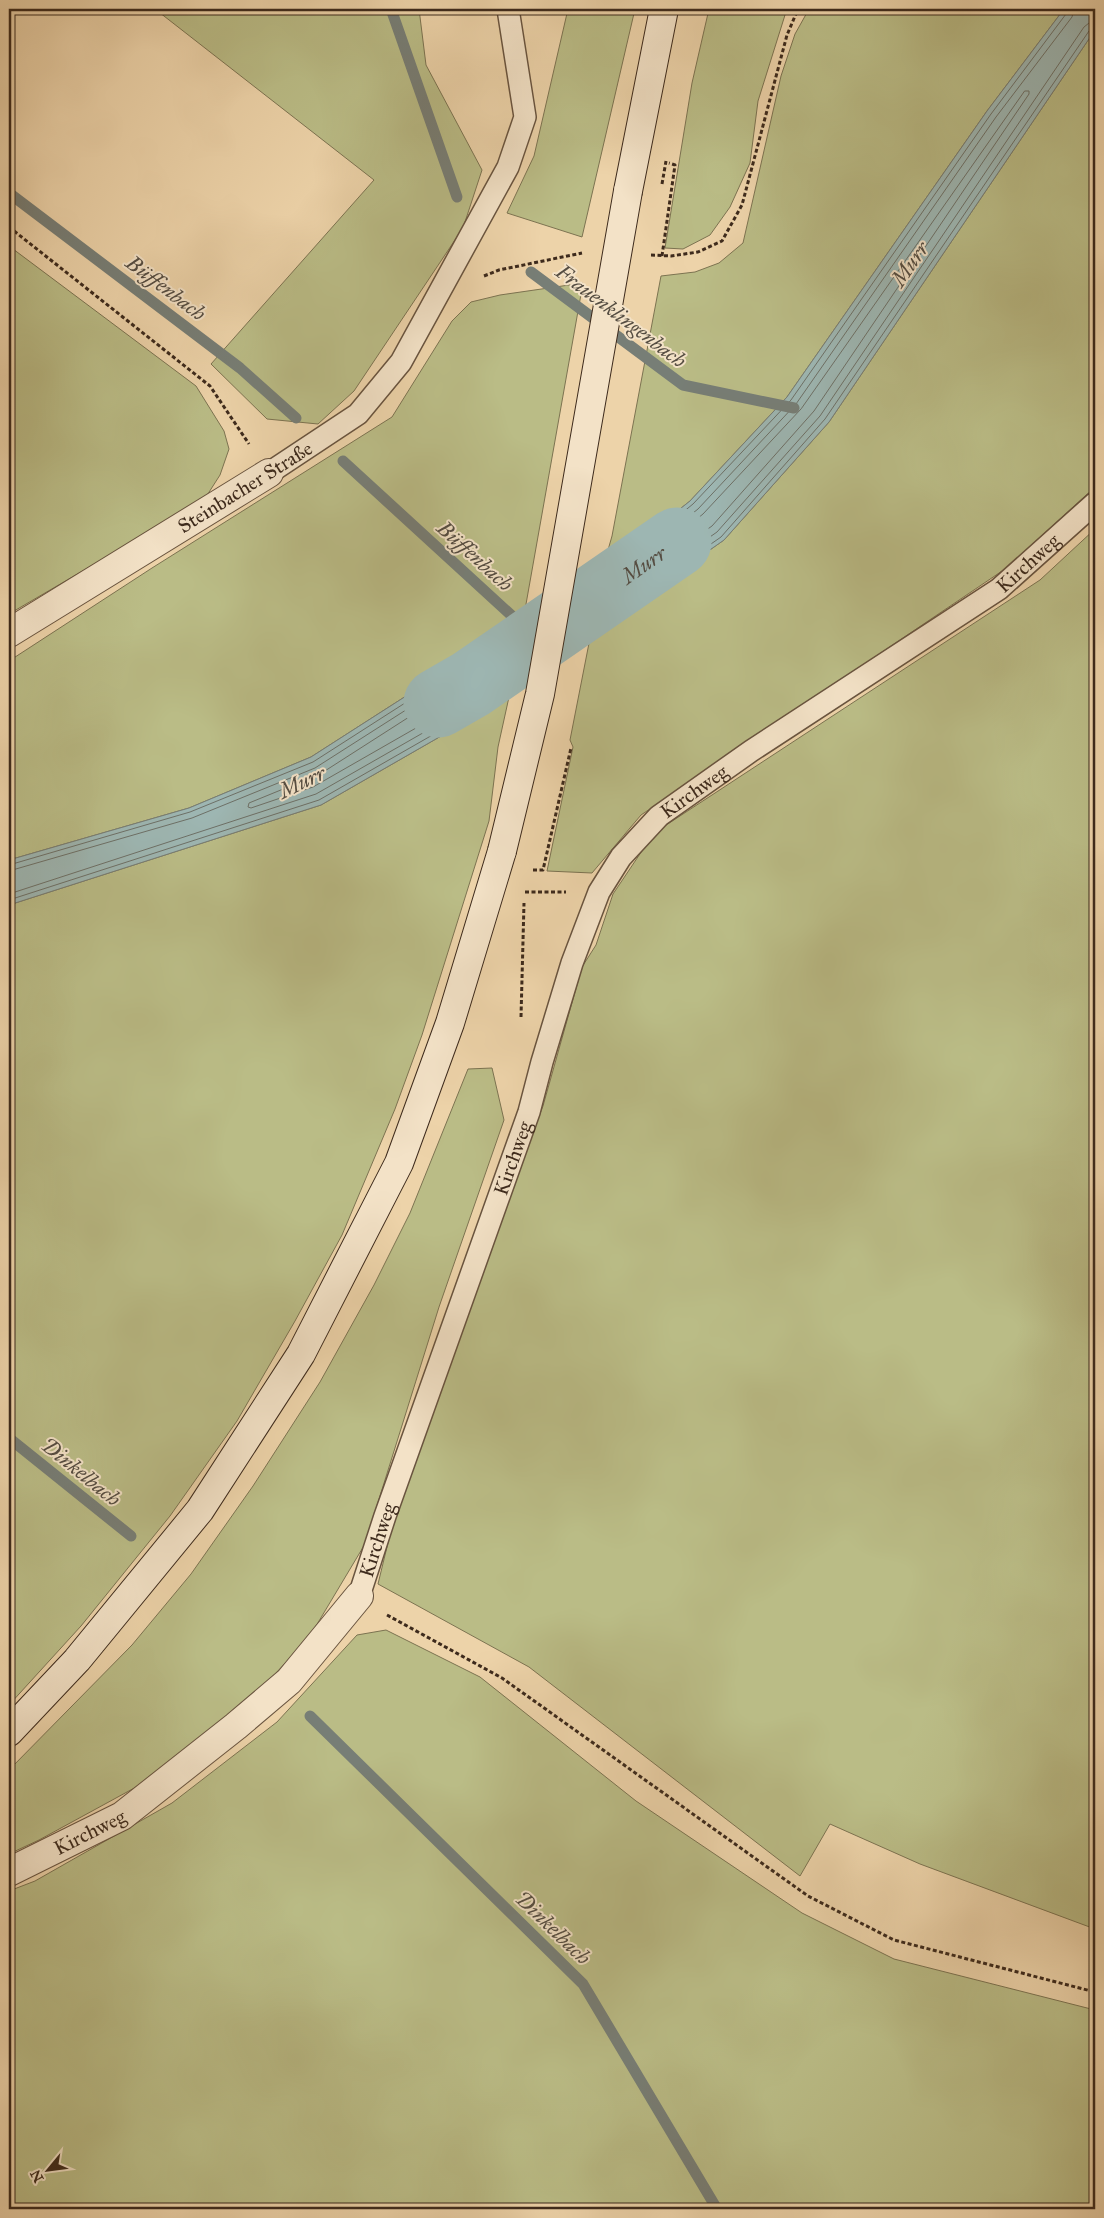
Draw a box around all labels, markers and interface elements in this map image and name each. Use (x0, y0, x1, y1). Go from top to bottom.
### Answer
water label: Murr (884, 236, 935, 293)
water label: Büffenbach (119, 249, 211, 328)
water label: Frauenklingenbach (550, 258, 691, 374)
street label: Steinbacher Straße (173, 436, 317, 538)
water label: Büffenbach (430, 514, 518, 598)
street label: Kirchweg (991, 528, 1066, 598)
water label: Murr (615, 540, 672, 591)
water label: Murr (273, 759, 331, 805)
street label: Kirchweg (655, 759, 733, 823)
street label: Kirchweg (488, 1117, 538, 1199)
water label: Dinkelbach (36, 1432, 126, 1512)
street label: Kirchweg (354, 1499, 402, 1580)
street label: Kirchweg (50, 1804, 131, 1860)
water label: Dinkelbach (510, 1886, 596, 1970)
north arrow (22, 2146, 72, 2196)
text: N (27, 2167, 47, 2185)

